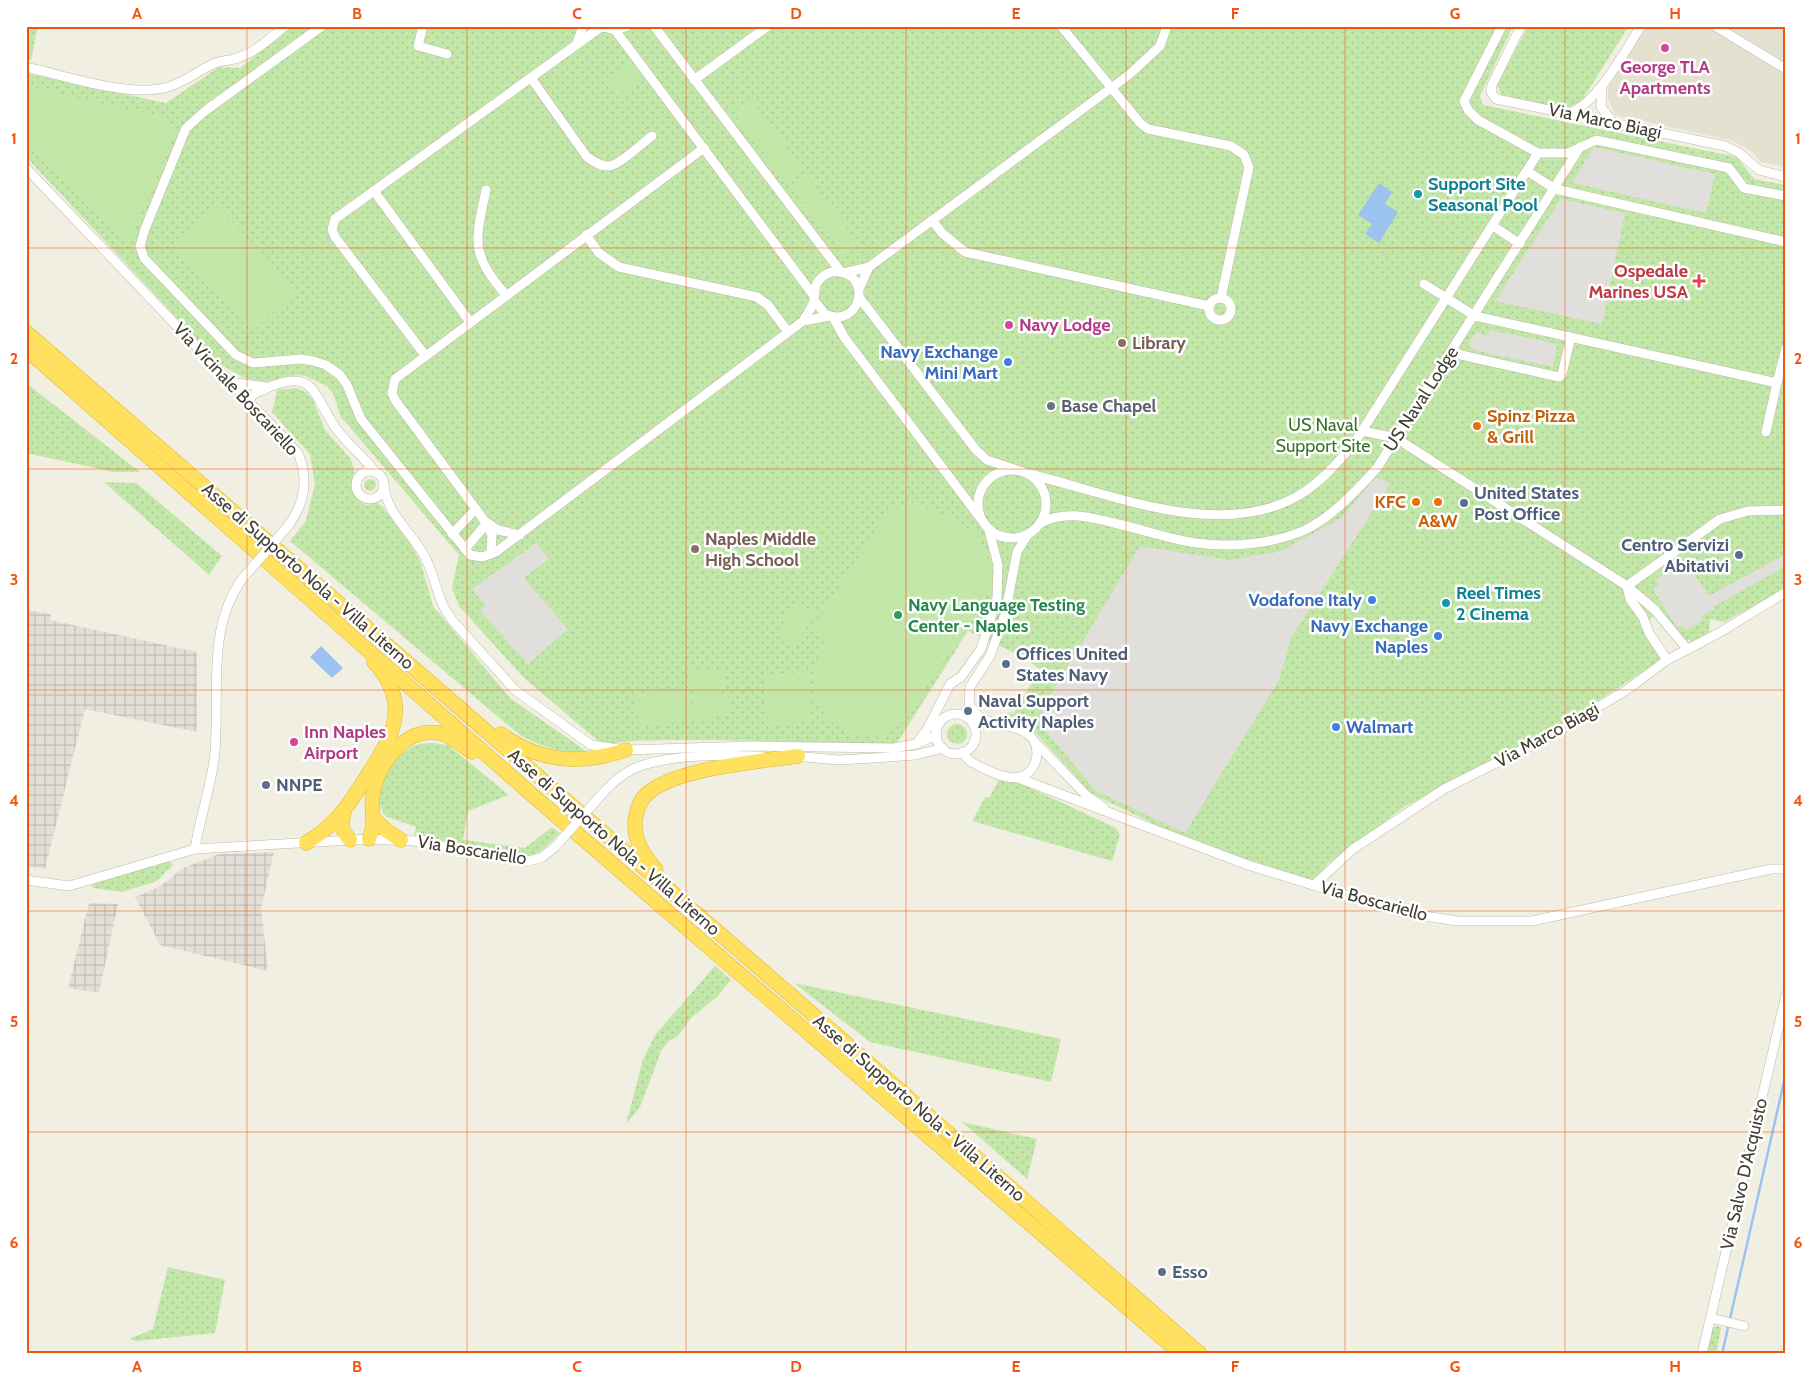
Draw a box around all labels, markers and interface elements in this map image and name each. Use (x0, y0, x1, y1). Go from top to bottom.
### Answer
text: A (132, 4, 142, 23)
text: B (352, 4, 362, 23)
text: C (572, 4, 582, 23)
text: D (790, 4, 802, 23)
text: E (1011, 4, 1021, 23)
text: F (1231, 4, 1240, 23)
text: G (1450, 4, 1460, 23)
text: H (1669, 4, 1681, 23)
marker: George TLA Apartments (1659, 42, 1671, 54)
place label: George TLA Apartments (1619, 56, 1711, 99)
street label: Via Marco Biagi (1546, 98, 1664, 144)
text: 1 (11, 129, 17, 148)
text: 1 (1795, 129, 1801, 148)
place label: Support Site Seasonal Pool (1428, 173, 1538, 216)
marker: Support Site Seasonal Pool (1412, 188, 1424, 200)
place label: Ospedale Marines USA (1588, 260, 1689, 303)
marker: Ospedale Marines USA (1692, 274, 1706, 288)
place label: Navy Lodge (1019, 314, 1110, 336)
street label: Via Vicinale Boscariello (169, 318, 303, 460)
marker: Navy Lodge (1003, 319, 1015, 331)
place label: Library (1132, 332, 1186, 354)
marker: Library (1116, 337, 1128, 349)
place label: Navy Exchange Mini Mart (880, 341, 998, 384)
street label: US Naval Lodge (1379, 342, 1463, 456)
text: 2 (10, 349, 18, 368)
text: 2 (1794, 349, 1802, 368)
marker: Navy Exchange Mini Mart (1002, 356, 1014, 368)
place label: Base Chapel (1061, 395, 1157, 417)
marker: Base Chapel (1045, 400, 1057, 412)
place label: Spinz Pizza & Grill (1487, 405, 1575, 448)
park label: US Naval Support Site (1275, 414, 1371, 457)
marker: Spinz Pizza & Grill (1471, 420, 1483, 432)
street label: Asse di Supporto Nola - Villa Literno (197, 478, 419, 674)
place label: United States Post Office (1474, 482, 1579, 525)
place label: KFC (1374, 491, 1406, 513)
marker: KFC (1410, 496, 1422, 508)
marker: A&W (1432, 496, 1444, 508)
marker: United States Post Office (1458, 497, 1470, 509)
place label: A&W (1418, 510, 1458, 532)
place label: Naples Middle High School (705, 528, 816, 571)
place label: Centro Servizi Abitativi (1621, 534, 1729, 577)
marker: Naples Middle High School (689, 543, 701, 555)
marker: Centro Servizi Abitativi (1733, 549, 1745, 561)
text: 3 (10, 570, 18, 589)
text: 3 (1794, 570, 1802, 589)
place label: Reel Times 2 Cinema (1456, 582, 1541, 625)
place label: Vodafone Italy (1249, 589, 1362, 611)
place label: Navy Language Testing Center - Naples (908, 594, 1085, 637)
marker: Vodafone Italy (1366, 594, 1378, 606)
marker: Reel Times 2 Cinema (1440, 597, 1452, 609)
marker: Navy Language Testing Center - Naples (892, 609, 904, 621)
place label: Navy Exchange Naples (1310, 615, 1428, 658)
marker: Navy Exchange Naples (1432, 630, 1444, 642)
place label: Offices United States Navy (1016, 643, 1128, 686)
marker: Offices United States Navy (1000, 658, 1012, 670)
place label: Naval Support Activity Naples (978, 690, 1095, 733)
street label: Via Marco Biagi (1491, 697, 1603, 773)
marker: Naval Support Activity Naples (962, 705, 974, 717)
place label: Walmart (1346, 716, 1413, 738)
place label: Inn Naples Airport (304, 721, 387, 764)
marker: Walmart (1330, 721, 1342, 733)
marker: Inn Naples Airport (288, 736, 300, 748)
street label: Asse di Supporto Nola - Villa Literno (503, 744, 725, 940)
place label: NNPE (276, 774, 322, 796)
marker: NNPE (260, 779, 272, 791)
text: 4 (9, 791, 19, 810)
text: 4 (1793, 791, 1803, 810)
street label: Via Boscariello (416, 831, 528, 870)
street label: Via Boscariello (1318, 876, 1430, 926)
street label: Asse di Supporto Nola - Villa Literno (808, 1010, 1030, 1206)
text: 5 (10, 1012, 18, 1031)
text: 5 (1794, 1012, 1802, 1031)
street label: Via Salvo D'Acquisto (1716, 1096, 1772, 1252)
text: 6 (10, 1233, 19, 1252)
text: 6 (1794, 1233, 1803, 1252)
place label: Esso (1172, 1261, 1208, 1283)
marker: Esso (1156, 1266, 1168, 1278)
text: A (132, 1357, 142, 1376)
text: B (352, 1357, 362, 1376)
text: C (572, 1357, 582, 1376)
text: D (790, 1357, 802, 1376)
text: E (1011, 1357, 1021, 1376)
text: F (1231, 1357, 1240, 1376)
text: G (1450, 1357, 1460, 1376)
text: H (1669, 1357, 1681, 1376)

